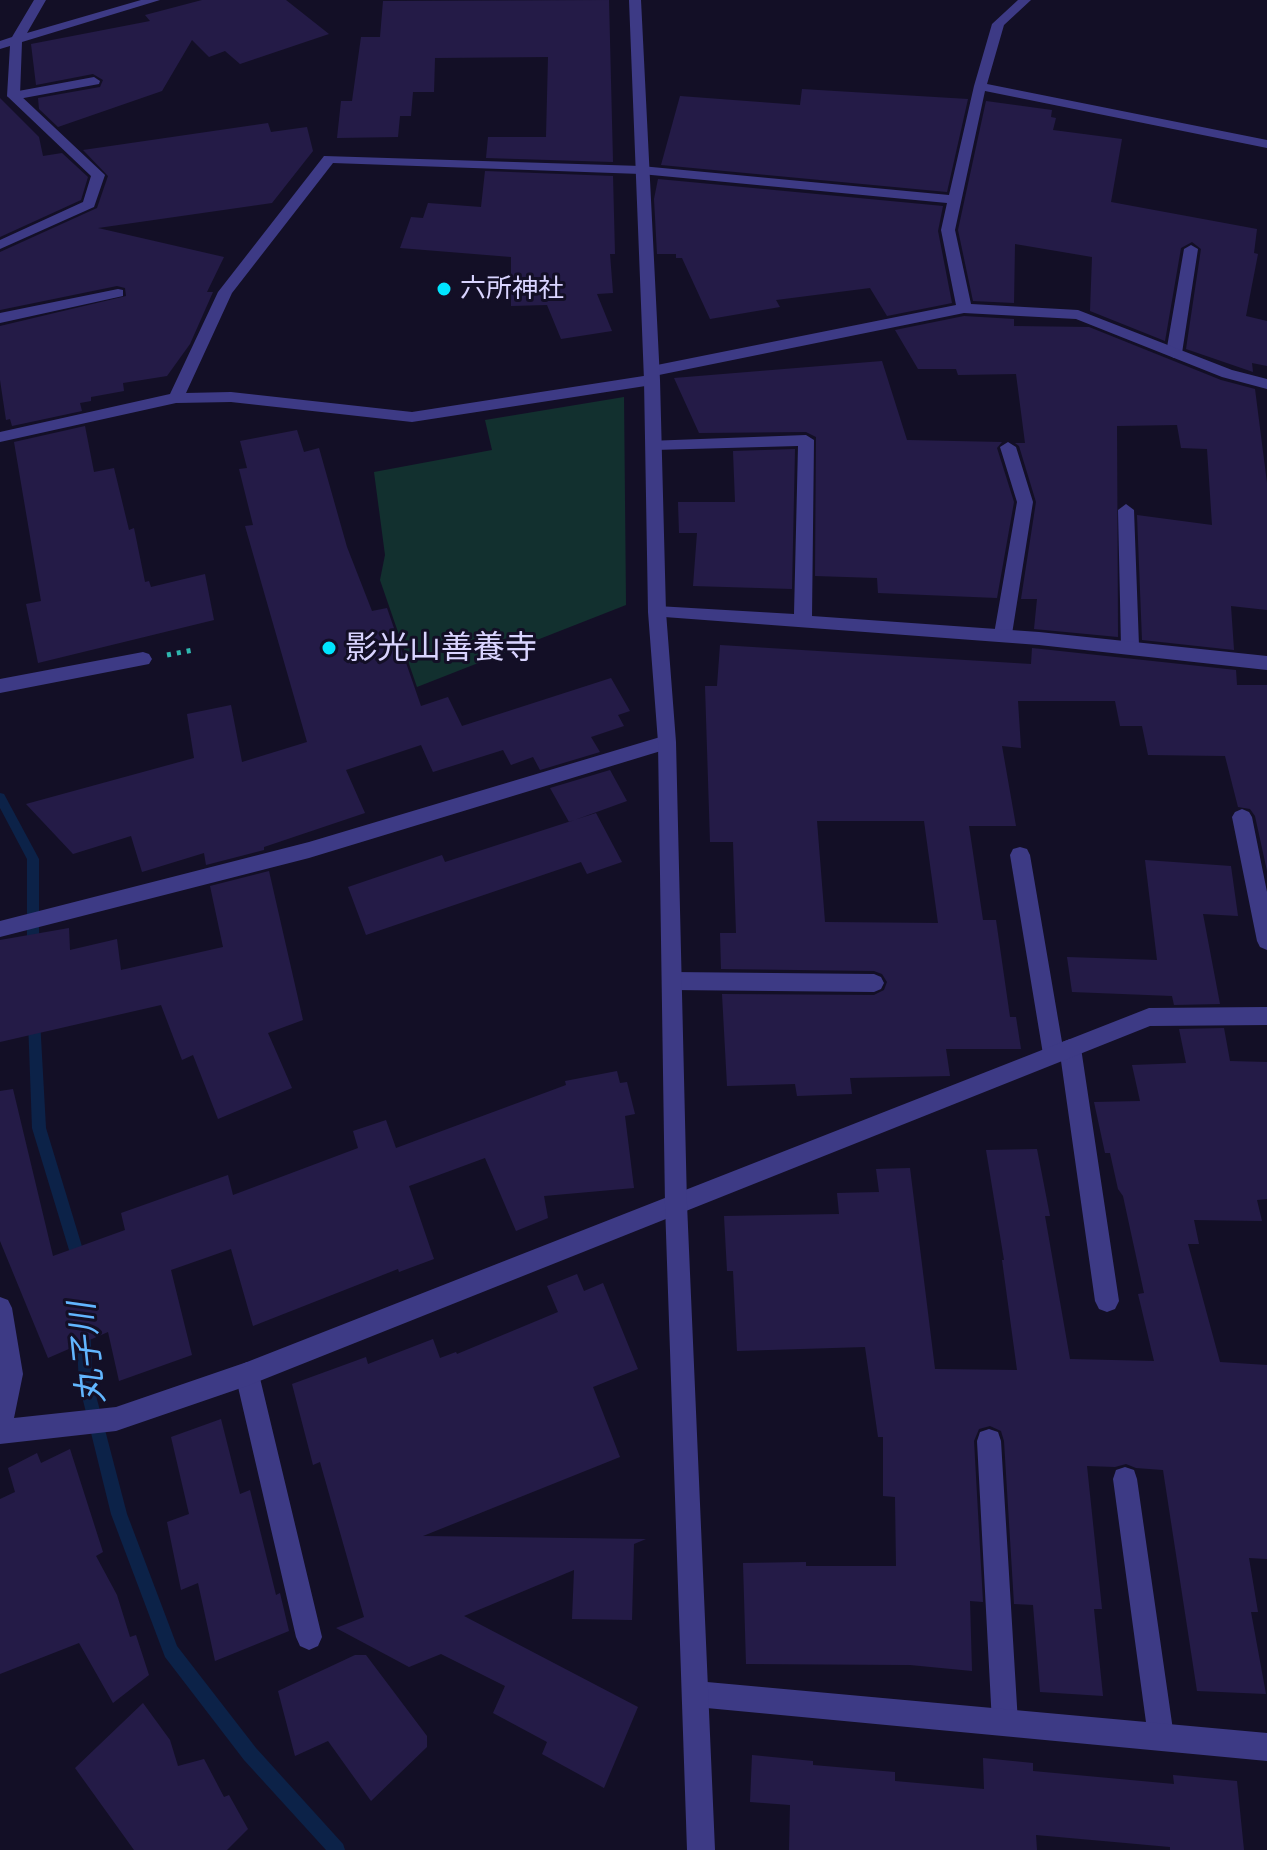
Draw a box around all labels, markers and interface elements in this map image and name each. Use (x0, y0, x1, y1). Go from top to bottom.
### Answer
place label: 六所神社 (460, 273, 564, 305)
marker: 六所神社 (435, 280, 453, 298)
place label: 影光山善養寺 (345, 629, 537, 667)
marker: 影光山善養寺 (320, 639, 338, 657)
water label: 丸子川 (62, 1300, 114, 1406)

